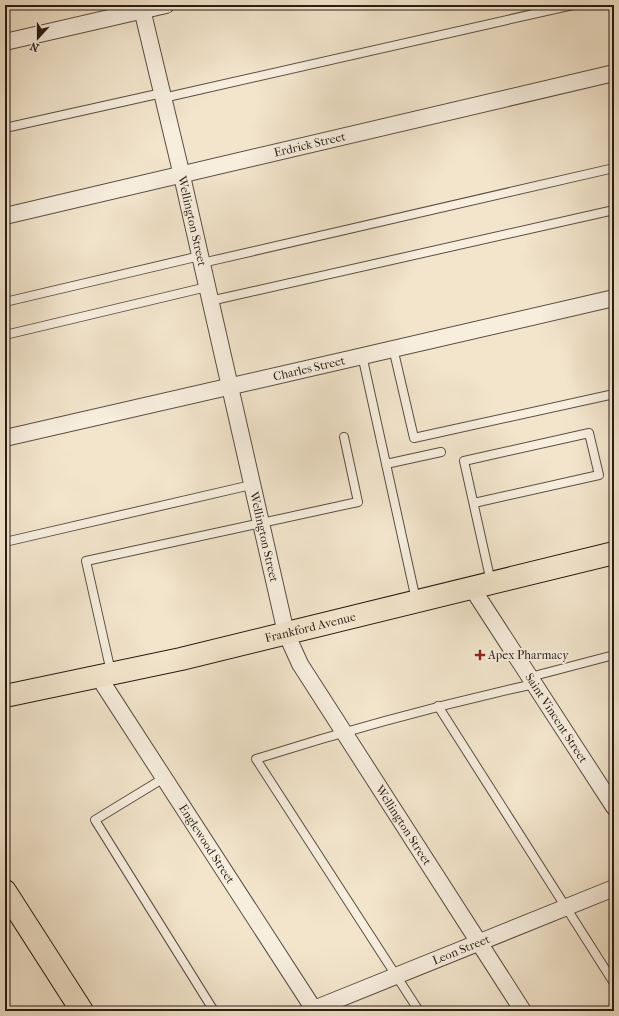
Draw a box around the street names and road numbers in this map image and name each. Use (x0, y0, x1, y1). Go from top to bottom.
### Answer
street label: Erdrick Street (273, 129, 348, 160)
street label: Wellington Street (175, 174, 209, 268)
street label: Charles Street (272, 353, 347, 384)
street label: Wellington Street (247, 489, 281, 584)
street label: Frankford Avenue (264, 609, 357, 645)
street label: Saint Vincent Street (522, 671, 591, 766)
street label: Wellington Street (372, 782, 435, 868)
street label: Englewood Street (176, 802, 238, 887)
street label: Leon Street (430, 932, 492, 967)

